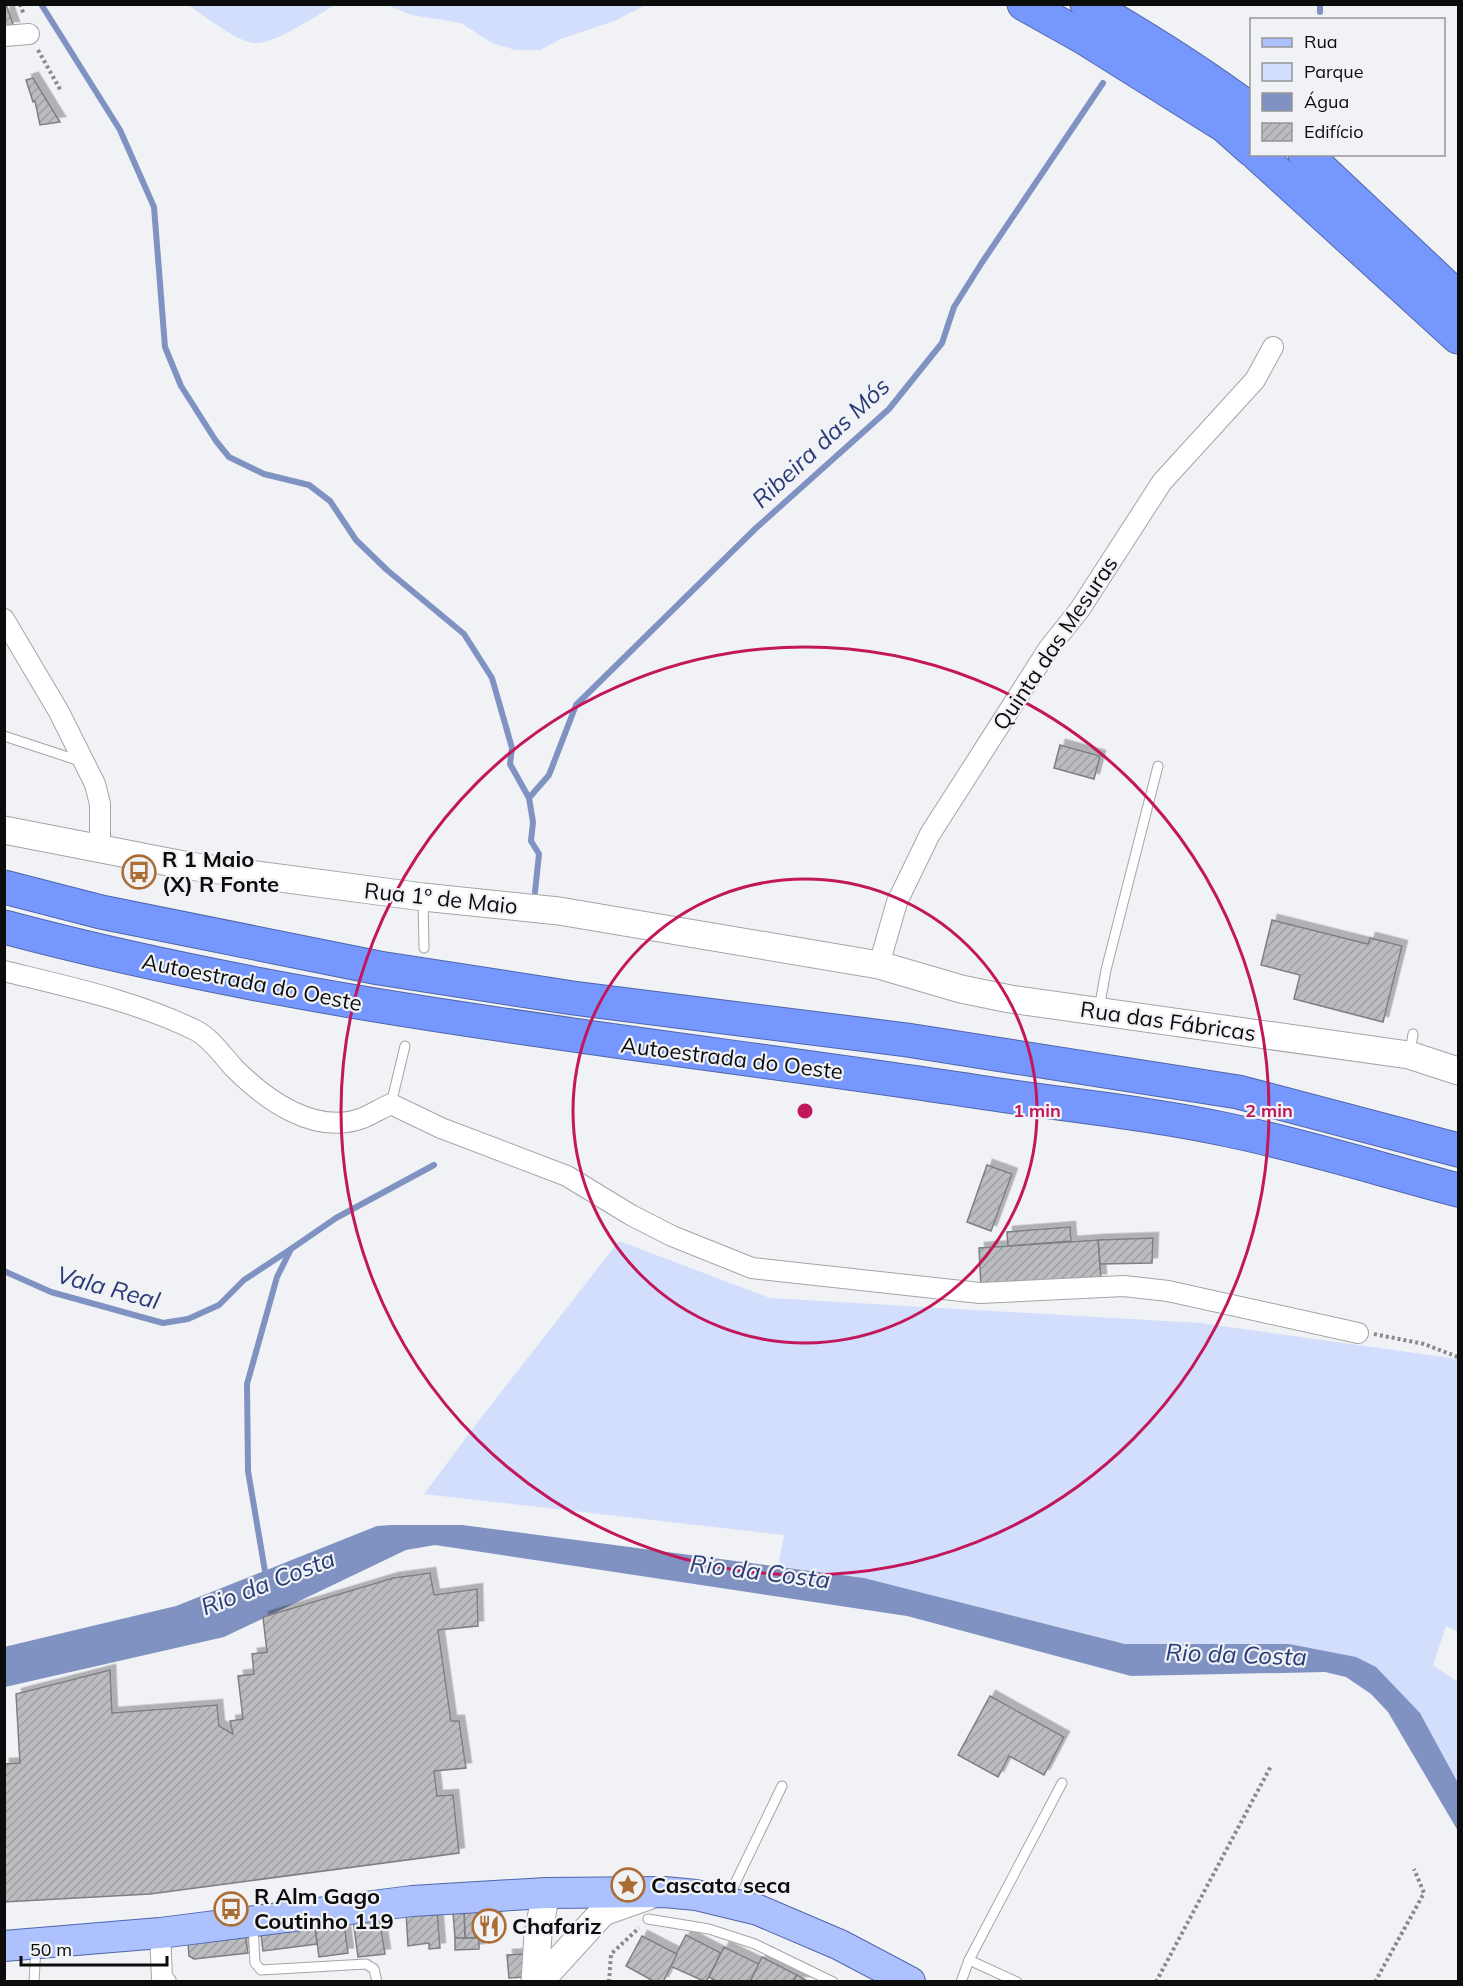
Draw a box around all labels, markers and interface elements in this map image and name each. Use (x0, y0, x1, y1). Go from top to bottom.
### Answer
legend (1250, 18, 1445, 156)
text: Rua (1304, 30, 1338, 53)
text: Parque (1304, 60, 1363, 83)
text: Água (1304, 90, 1349, 113)
text: Edifício (1304, 120, 1363, 143)
water label: Ribeira das Mós (745, 371, 896, 514)
street label: Quinta das Mesuras (986, 551, 1124, 735)
place label: R 1 Maio (X) R Fonte (162, 845, 279, 898)
bus stop icon: R 1 Maio (X) R Fonte (121, 854, 157, 890)
street label: Rua 1º de Maio (363, 876, 519, 920)
street label: Autoestrada do Oeste (140, 947, 364, 1017)
street label: Rua das Fábricas (1078, 995, 1258, 1047)
street label: Autoestrada do Oeste (619, 1030, 845, 1086)
text: 1 min (1013, 1099, 1061, 1122)
text: 2 min (1245, 1099, 1293, 1122)
centre of rings (795, 1101, 815, 1121)
water label: Vala Real (53, 1259, 163, 1315)
water label: Rio da Costa (196, 1543, 339, 1621)
water label: Rio da Costa (688, 1548, 832, 1595)
water label: Rio da Costa (1165, 1637, 1307, 1671)
place icon: Cascata seca (610, 1867, 646, 1903)
place label: Cascata seca (651, 1871, 791, 1899)
place label: R Alm Gago Coutinho 119 (254, 1882, 394, 1935)
bus stop icon: R Alm Gago Coutinho 119 (213, 1891, 249, 1927)
restaurant icon: Chafariz (471, 1908, 507, 1944)
place label: Chafariz (512, 1912, 602, 1940)
scale bar (21, 1929, 166, 1967)
text: 50 m (30, 1938, 72, 1961)

